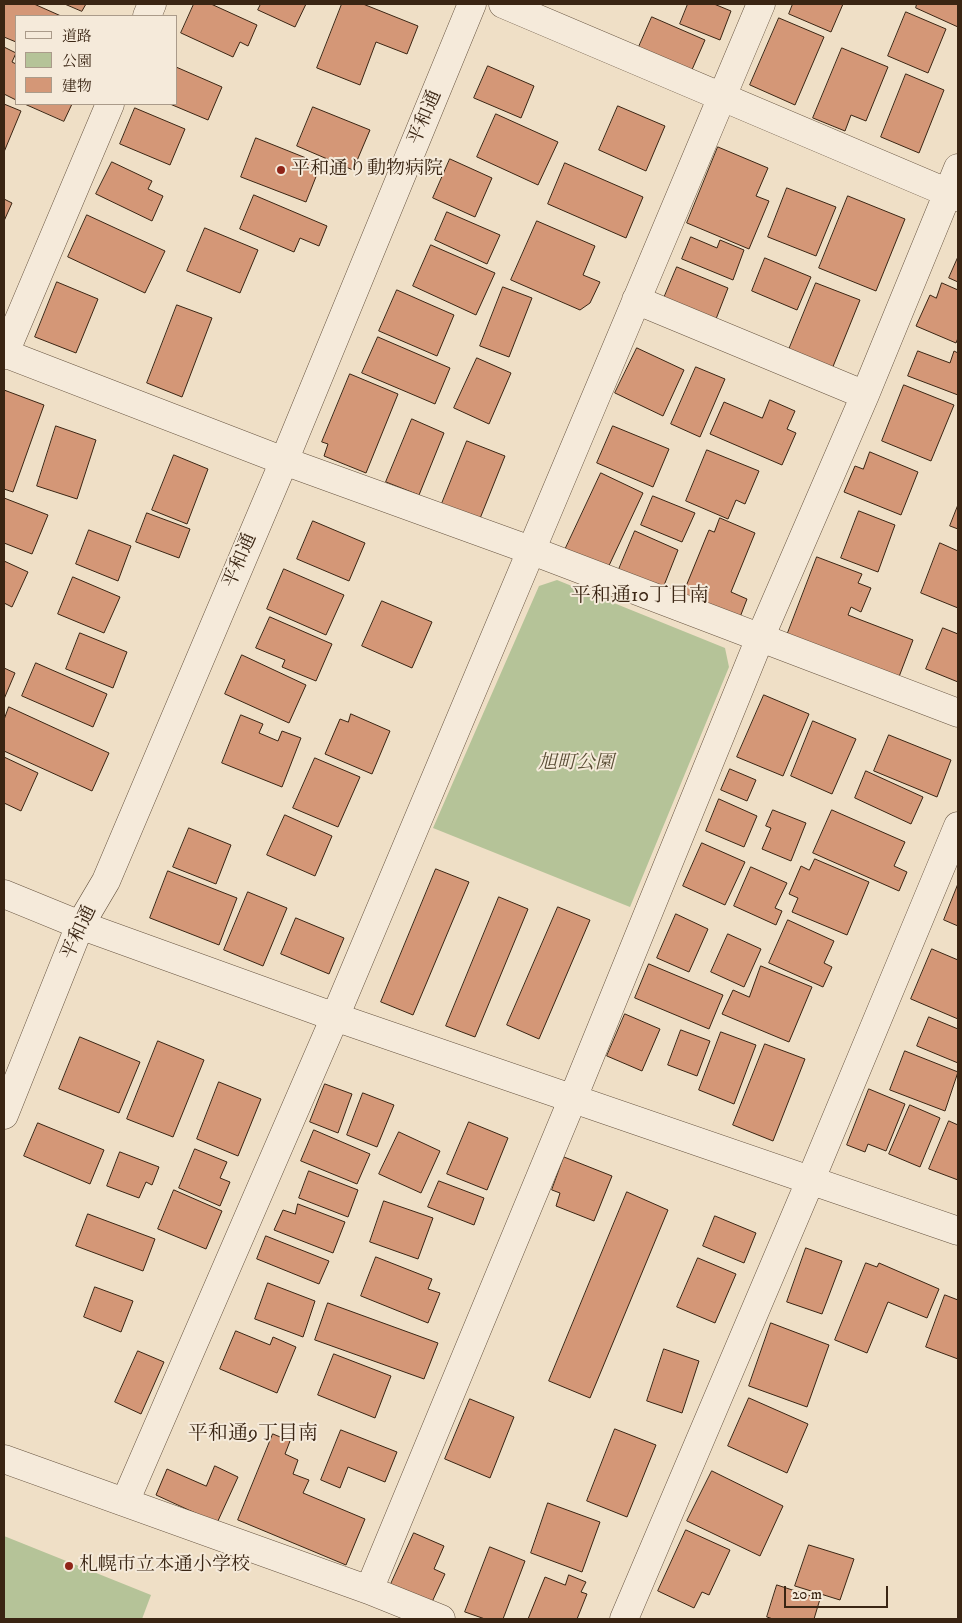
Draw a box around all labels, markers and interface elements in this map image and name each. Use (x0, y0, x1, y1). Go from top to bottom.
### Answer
legend (15, 15, 178, 105)
text: 道路 (62, 27, 92, 46)
text: 公園 (62, 52, 92, 71)
text: 建物 (62, 77, 92, 96)
street label: 平和通 (404, 87, 448, 149)
place label: 平和通り動物病院 (291, 159, 443, 181)
marker: 平和通り動物病院 (275, 164, 287, 176)
street label: 平和通 (219, 530, 263, 592)
district label: 平和通10丁目南 (571, 585, 709, 609)
park label: 旭町公園 (538, 753, 614, 775)
street label: 平和通 (58, 902, 102, 964)
district label: 平和通9丁目南 (188, 1423, 318, 1447)
place label: 札幌市立本通小学校 (79, 1555, 250, 1577)
marker: 札幌市立本通小学校 (63, 1560, 75, 1572)
scale bar (787, 1576, 891, 1608)
text: 20 m (792, 1585, 822, 1604)

